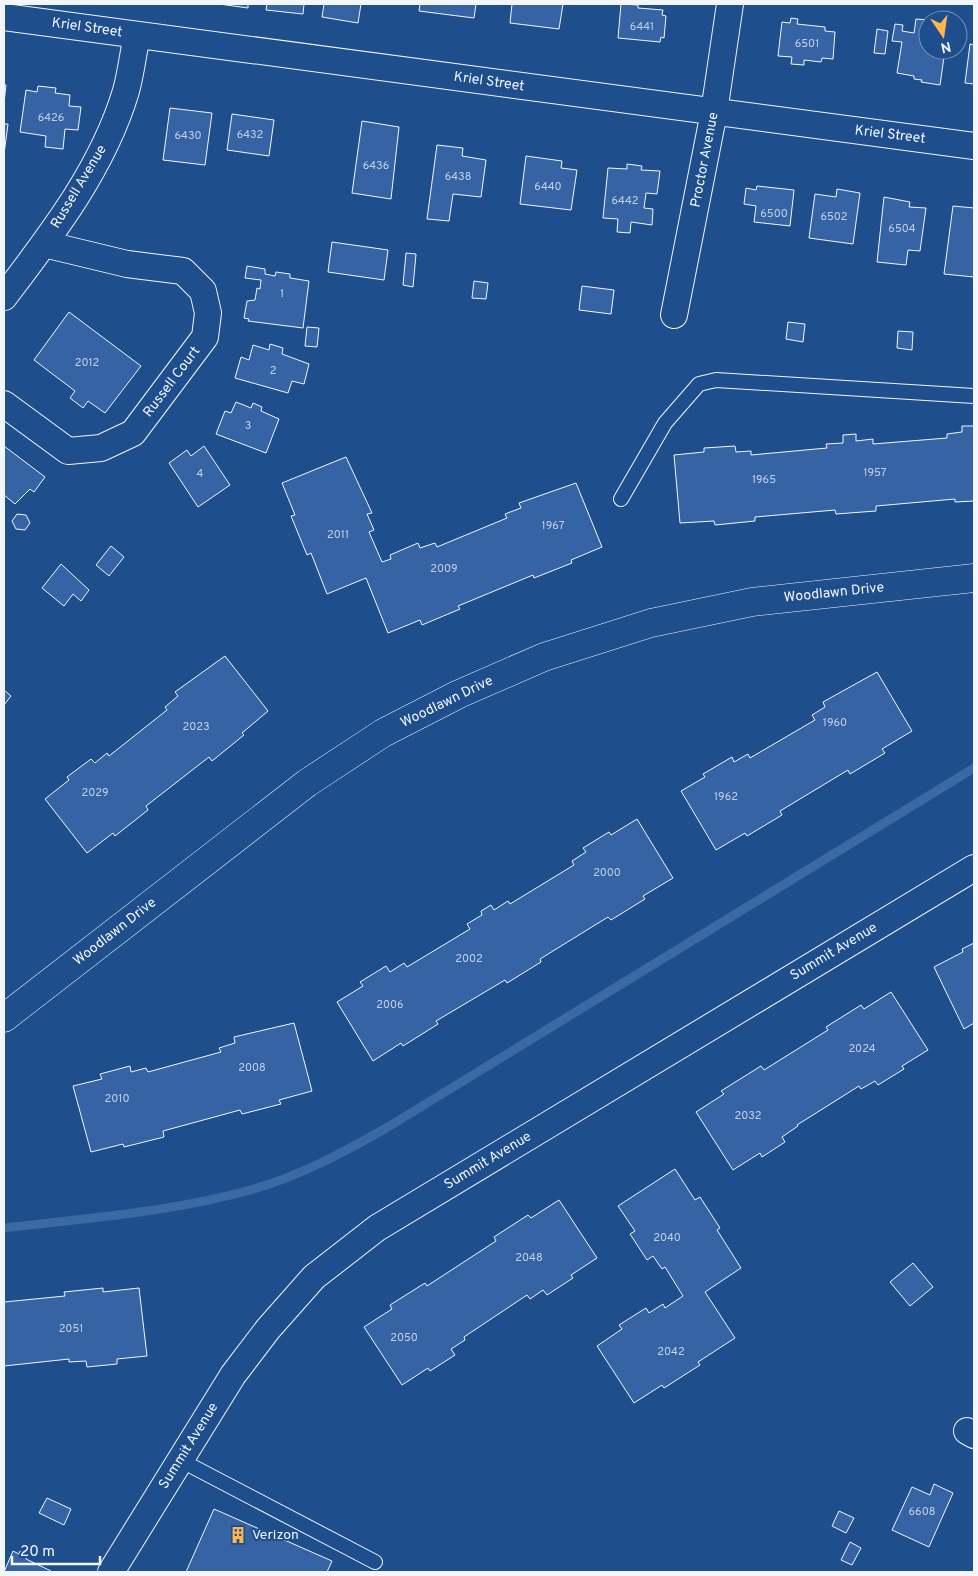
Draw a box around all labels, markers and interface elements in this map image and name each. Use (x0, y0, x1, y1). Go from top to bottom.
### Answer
north arrow (918, 10, 968, 60)
street label: Kriel Street (51, 15, 123, 41)
house number: 6441 (630, 20, 654, 34)
house number: 6501 (795, 37, 819, 51)
text: N (939, 37, 952, 56)
street label: Kriel Street (453, 69, 525, 95)
house number: 6426 (38, 111, 64, 125)
street label: Proctor Avenue (687, 111, 723, 209)
street label: Kriel Street (854, 122, 926, 148)
house number: 6432 (237, 128, 263, 142)
house number: 6430 (175, 129, 201, 143)
street label: Russell Avenue (47, 142, 111, 232)
house number: 6436 (363, 159, 389, 173)
house number: 6438 (445, 170, 471, 184)
house number: 6440 (534, 180, 562, 194)
house number: 6442 (612, 194, 638, 208)
house number: 6500 (760, 207, 788, 221)
house number: 6502 (820, 210, 848, 224)
house number: 6504 (888, 222, 916, 236)
house number: 1 (280, 287, 284, 301)
street label: Russell Court (140, 343, 204, 421)
house number: 2012 (75, 356, 99, 370)
house number: 2 (270, 364, 276, 378)
house number: 3 (245, 419, 251, 433)
house number: 1957 (863, 466, 887, 480)
house number: 4 (197, 467, 204, 481)
house number: 1965 (752, 473, 776, 487)
house number: 1967 (542, 519, 565, 533)
house number: 2011 (327, 528, 349, 542)
house number: 2009 (430, 562, 458, 576)
street label: Woodlawn Drive (783, 579, 885, 607)
street label: Woodlawn Drive (398, 672, 496, 732)
house number: 1960 (823, 716, 847, 730)
house number: 2023 (182, 720, 210, 734)
house number: 2029 (81, 786, 109, 800)
house number: 1962 (714, 790, 738, 804)
house number: 2000 (593, 866, 621, 880)
street label: Woodlawn Drive (70, 894, 160, 970)
street label: Summit Avenue (787, 919, 881, 985)
house number: 2002 (455, 952, 483, 966)
house number: 2006 (376, 998, 404, 1012)
house number: 2024 (848, 1042, 876, 1056)
house number: 2008 (238, 1061, 266, 1075)
house number: 2010 (105, 1092, 129, 1106)
house number: 2032 (735, 1109, 761, 1123)
street label: Summit Avenue (441, 1128, 535, 1194)
house number: 2040 (653, 1231, 681, 1245)
house number: 2048 (515, 1251, 543, 1265)
house number: 2051 (59, 1322, 83, 1336)
house number: 2050 (390, 1331, 418, 1345)
house number: 2042 (657, 1345, 685, 1359)
street label: Summit Avenue (156, 1400, 222, 1492)
house number: 6608 (909, 1505, 935, 1519)
building icon: Verizon (228, 1525, 248, 1545)
place label: Verizon (252, 1527, 299, 1544)
scale bar (12, 1534, 100, 1566)
text: 20 m (20, 1543, 55, 1562)

